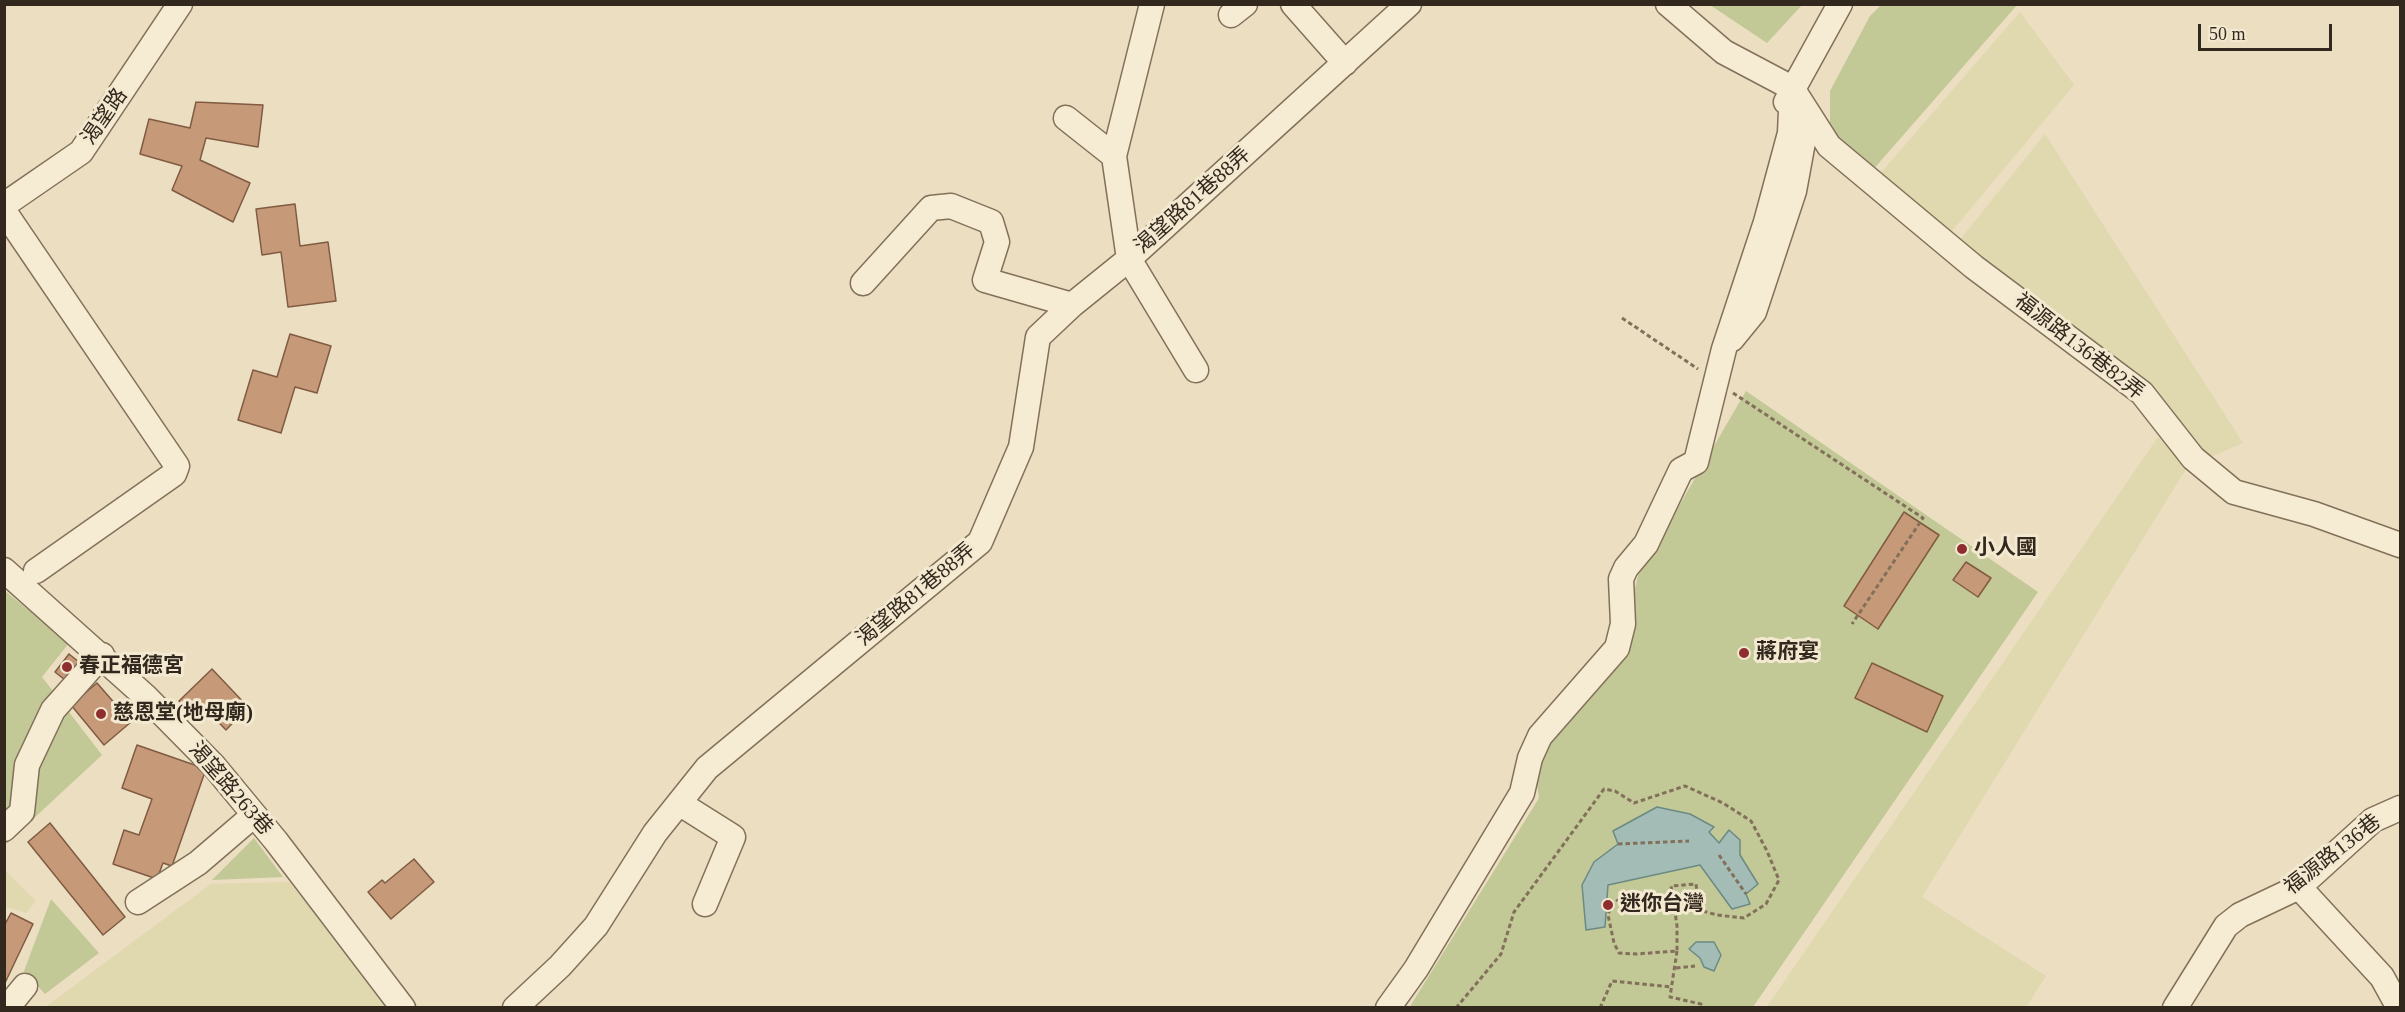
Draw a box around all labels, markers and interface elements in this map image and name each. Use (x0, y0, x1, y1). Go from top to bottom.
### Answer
scale bar (2201, 12, 2334, 50)
text: 50 m (2209, 24, 2246, 44)
street label: 渴望路 (77, 84, 133, 150)
street label: 渴望路81巷88弄 (1130, 142, 1256, 260)
street label: 福源路136巷82弄 (2009, 289, 2149, 405)
place label: 小人國 (1974, 536, 2037, 562)
street label: 渴望路81巷88弄 (852, 538, 980, 652)
marker: 小人國 (1955, 542, 1969, 556)
place label: 蔣府宴 (1756, 640, 1819, 666)
marker: 蔣府宴 (1737, 646, 1751, 660)
place label: 春正福德宮 (79, 654, 184, 680)
marker: 春正福德宮 (60, 660, 74, 674)
place label: 慈恩堂(地母廟) (113, 701, 253, 727)
marker: 慈恩堂(地母廟) (94, 707, 108, 721)
street label: 渴望路263巷 (183, 737, 277, 841)
street label: 福源路136巷 (2280, 810, 2386, 900)
place label: 迷你台灣 (1620, 892, 1704, 918)
marker: 迷你台灣 (1601, 898, 1615, 912)

